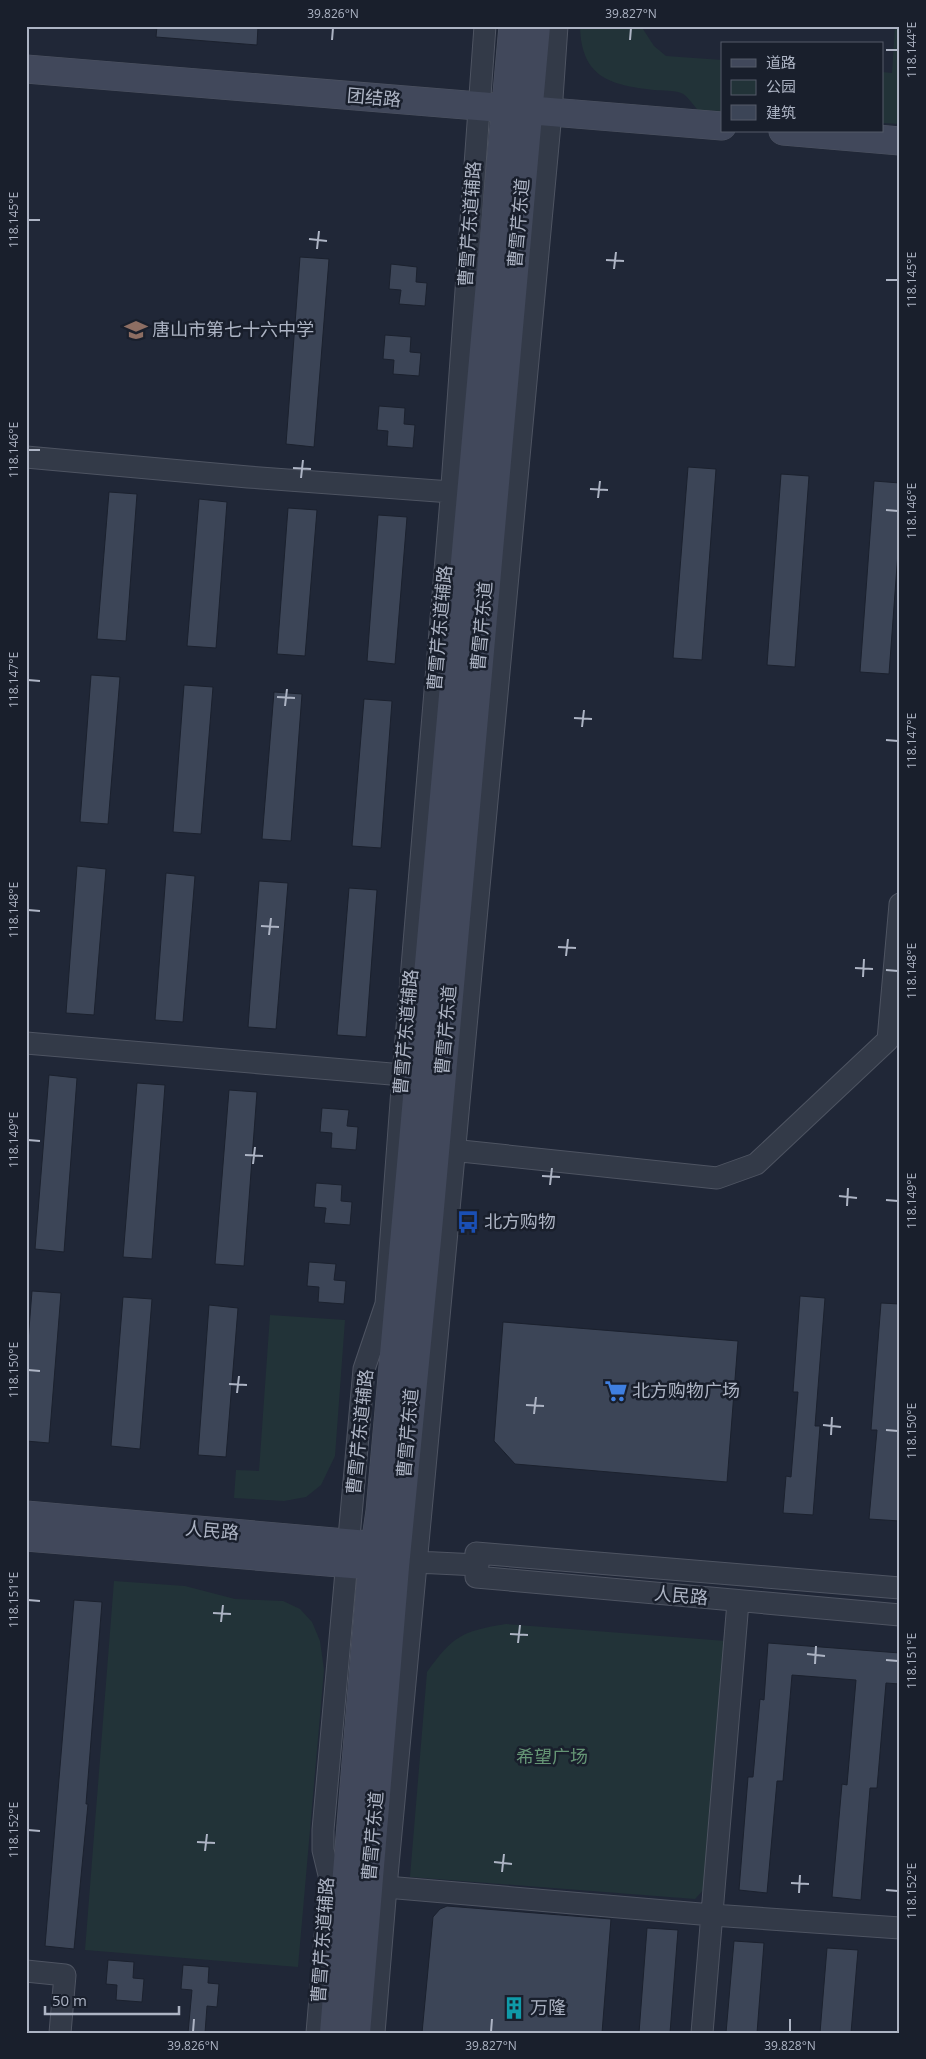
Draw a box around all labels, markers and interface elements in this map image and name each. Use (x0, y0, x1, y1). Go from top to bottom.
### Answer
text: 39.826°N (307, 5, 359, 22)
text: 39.827°N (605, 5, 657, 22)
text: 118.144°E (903, 22, 920, 78)
legend (721, 42, 884, 132)
text: 道路 (766, 52, 796, 72)
text: 公园 (766, 76, 796, 96)
street label: 团结路 (346, 83, 402, 111)
text: 建筑 (766, 102, 796, 122)
street label: 曹雪芹东道辅路 (453, 160, 485, 288)
street label: 曹雪芹东道 (502, 177, 534, 269)
text: 118.145°E (5, 192, 22, 248)
text: 118.145°E (903, 252, 920, 308)
school or university icon: 唐山市第七十六中学 (123, 317, 149, 343)
place label: 唐山市第七十六中学 (152, 317, 314, 341)
text: 118.146°E (5, 422, 22, 478)
text: 118.146°E (903, 483, 920, 539)
street label: 曹雪芹东道辅路 (422, 564, 456, 692)
street label: 曹雪芹东道 (465, 580, 497, 672)
text: 118.147°E (5, 652, 22, 708)
text: 118.147°E (903, 713, 920, 769)
text: 118.148°E (5, 882, 22, 938)
text: 118.148°E (903, 943, 920, 999)
street label: 曹雪芹东道辅路 (388, 968, 422, 1096)
street label: 曹雪芹东道 (429, 984, 461, 1076)
text: 118.149°E (5, 1112, 22, 1168)
text: 118.149°E (903, 1173, 920, 1229)
bus stop icon: 北方购物 (455, 1209, 481, 1235)
place label: 北方购物 (484, 1209, 556, 1233)
text: 118.150°E (5, 1342, 22, 1398)
street label: 曹雪芹东道辅路 (340, 1368, 378, 1496)
supermarket icon: 北方购物广场 (603, 1378, 629, 1404)
place label: 北方购物广场 (632, 1378, 740, 1402)
street label: 曹雪芹东道 (391, 1387, 423, 1479)
text: 118.150°E (903, 1403, 920, 1459)
street label: 人民路 (184, 1516, 240, 1544)
text: 118.151°E (5, 1572, 22, 1628)
street label: 人民路 (653, 1581, 709, 1609)
text: 118.151°E (903, 1633, 920, 1689)
park label: 希望广场 (516, 1744, 588, 1768)
street label: 曹雪芹东道 (356, 1790, 388, 1882)
text: 118.152°E (5, 1802, 22, 1858)
text: 118.152°E (903, 1863, 920, 1919)
street label: 曹雪芹东道辅路 (306, 1876, 338, 2004)
scale bar (45, 1984, 179, 2016)
text: 50 m (52, 1990, 87, 2010)
building icon: 万隆 (501, 1995, 527, 2021)
place label: 万隆 (530, 1995, 566, 2019)
text: 39.826°N (167, 2037, 219, 2054)
text: 39.827°N (465, 2037, 517, 2054)
text: 39.828°N (764, 2037, 816, 2054)

